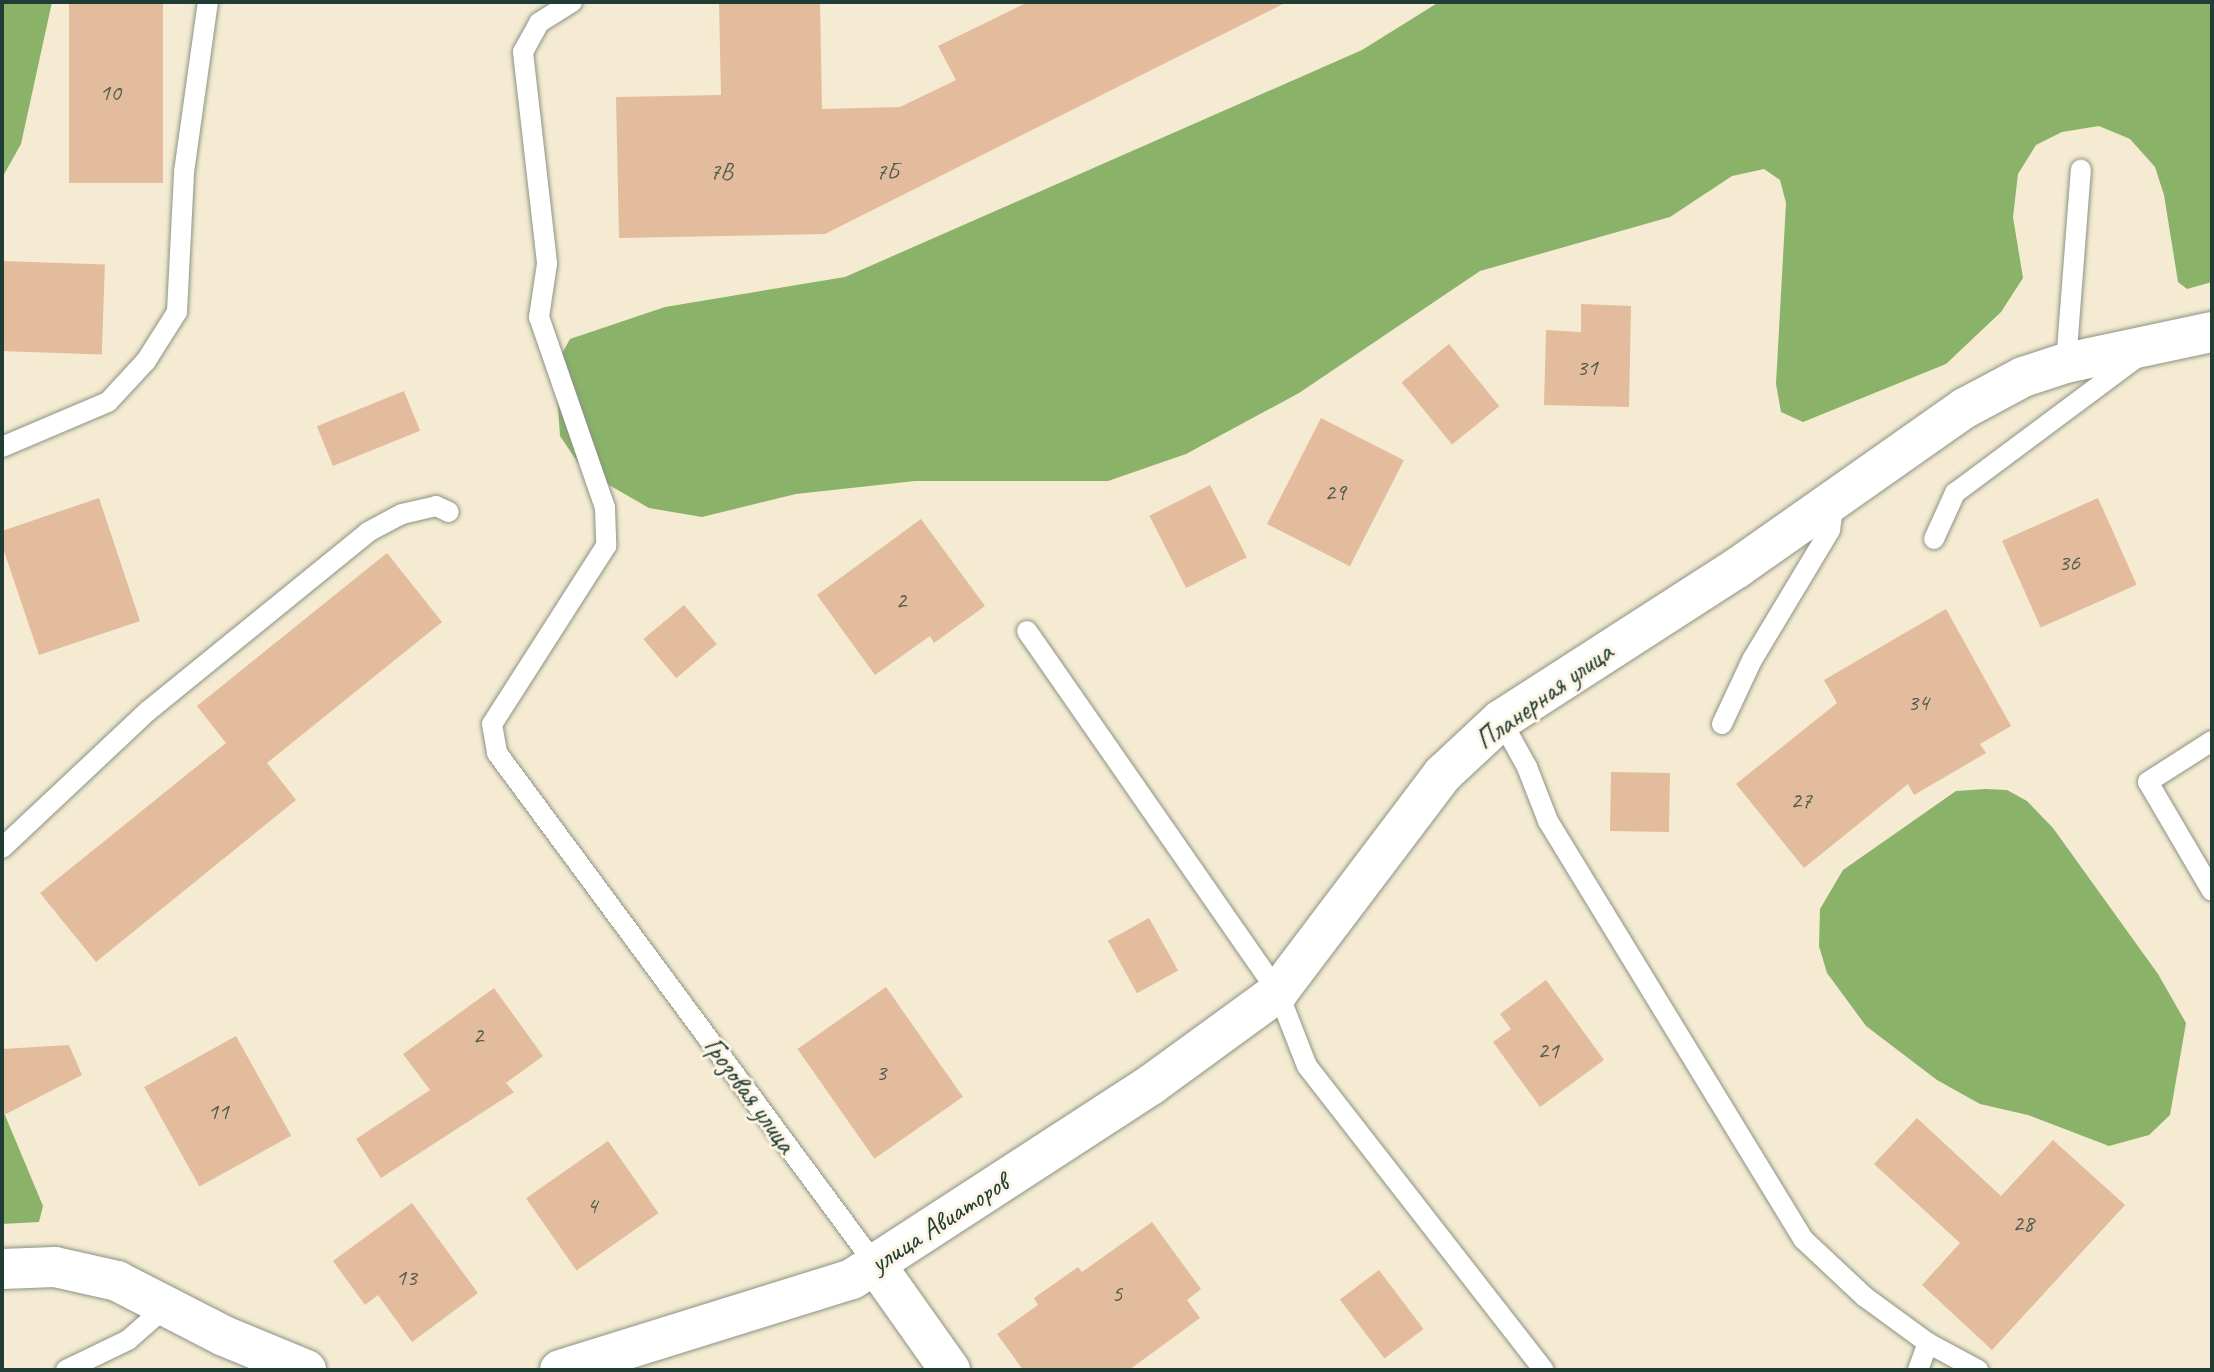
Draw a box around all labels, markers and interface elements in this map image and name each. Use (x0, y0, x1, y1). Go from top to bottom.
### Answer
house number: 10 (99, 79, 121, 107)
house number: 7В (709, 158, 733, 186)
house number: 7Б (875, 158, 899, 186)
house number: 31 (1576, 354, 1598, 382)
house number: 29 (1324, 479, 1346, 507)
house number: 36 (2058, 549, 2080, 577)
house number: 2 (896, 587, 906, 615)
street label: Планерная улица (1468, 634, 1620, 758)
house number: 34 (1907, 689, 1929, 717)
house number: 27 (1790, 787, 1812, 815)
house number: 2 (473, 1022, 483, 1050)
street label: Грозовая улица (696, 1030, 804, 1160)
house number: 21 (1537, 1037, 1559, 1065)
house number: 3 (876, 1059, 886, 1087)
house number: 11 (207, 1098, 229, 1126)
street label: улица Авиаторов (863, 1165, 1015, 1281)
house number: 4 (587, 1192, 597, 1220)
house number: 28 (2012, 1210, 2034, 1238)
house number: 13 (395, 1264, 417, 1292)
house number: 5 (1112, 1280, 1122, 1308)

